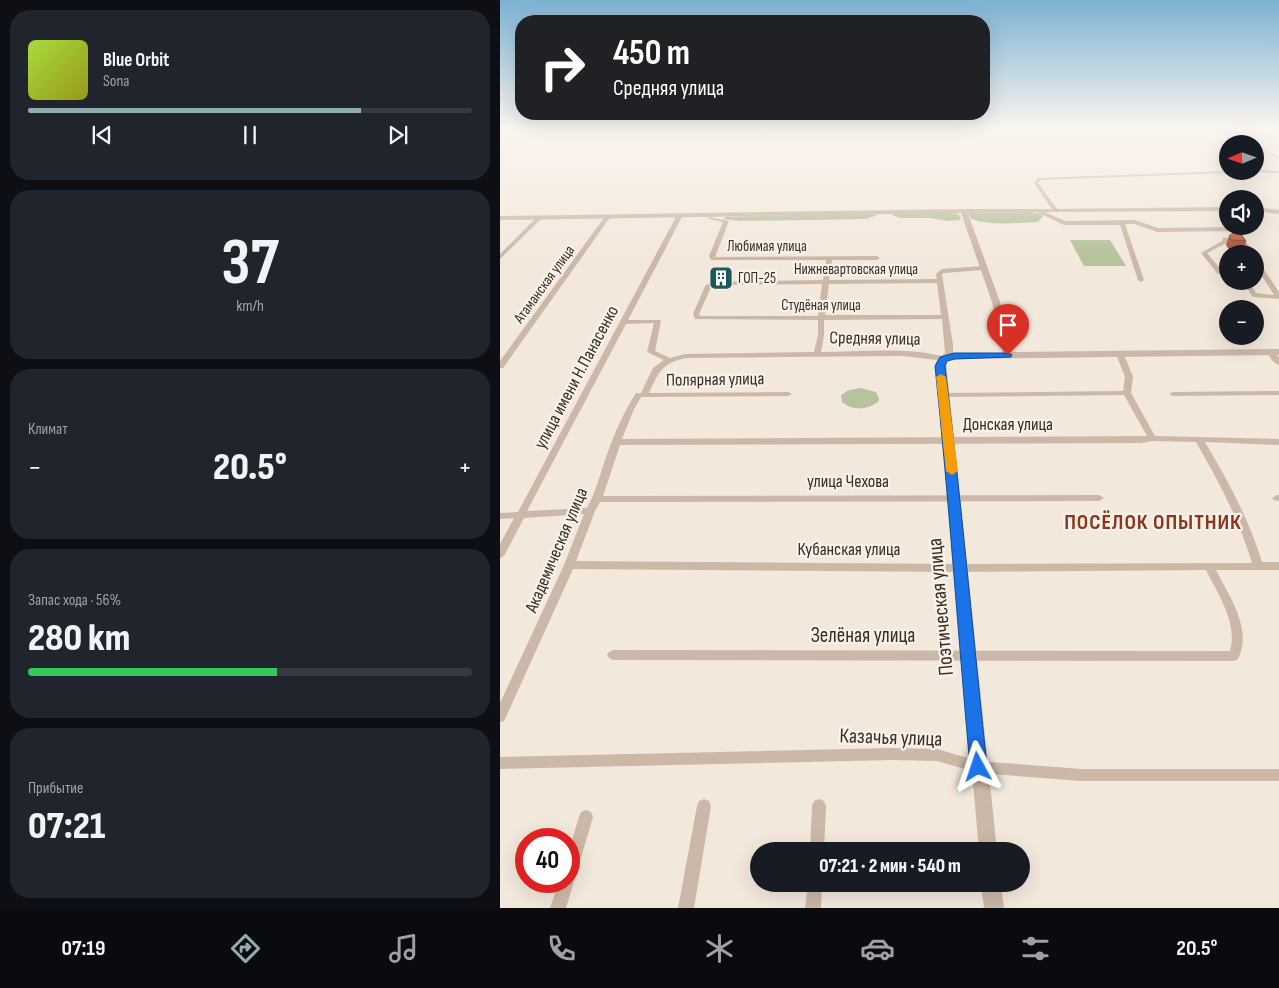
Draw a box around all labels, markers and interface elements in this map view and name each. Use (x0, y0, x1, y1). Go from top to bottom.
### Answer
text: 450 m (613, 32, 690, 75)
icon: right (530, 35, 595, 100)
text: Blue Orbit (103, 49, 169, 72)
text: Sona (103, 72, 130, 91)
text: Средняя улица (613, 75, 724, 102)
icon: previous (88, 121, 116, 149)
icon: pause (236, 121, 264, 149)
icon: next (384, 121, 412, 149)
north arrow (1219, 135, 1264, 180)
map controls (1219, 135, 1264, 345)
button: sound (1219, 190, 1264, 235)
text: 37 (221, 225, 279, 303)
street label: Любимая улица (727, 237, 807, 256)
street label: Атаманская улица (509, 241, 579, 328)
button: + (1219, 245, 1264, 290)
street label: Нижневартовская улица (794, 260, 918, 279)
building icon: ГОП-25 (708, 265, 734, 291)
place label: ГОП-25 (738, 269, 776, 288)
street label: Студёная улица (781, 296, 861, 315)
text: km/h (236, 297, 264, 316)
button: − (1219, 300, 1264, 345)
street label: улица имени Н.Панасенко (530, 302, 623, 452)
pin (987, 304, 1029, 355)
icon: arrive (994, 311, 1022, 339)
street label: Средняя улица (829, 327, 921, 350)
street label: Полярная улица (666, 368, 764, 391)
street label: Донская улица (963, 414, 1053, 435)
text: Климат (28, 420, 68, 439)
text: 20.5° (213, 445, 287, 490)
text: − (28, 451, 42, 484)
text: + (458, 451, 472, 484)
street label: улица Чехова (807, 471, 889, 492)
street label: Академическая улица (520, 485, 592, 617)
district label: ПОСЁЛОК ОПЫТНИК (1064, 509, 1242, 536)
street label: Поэтическая улица (922, 537, 959, 677)
street label: Кубанская улица (797, 539, 901, 560)
text: Запас хода · 56% (28, 591, 121, 610)
text: 280 km (28, 616, 130, 661)
street label: Зелёная улица (811, 623, 915, 648)
street label: Казачья улица (839, 723, 943, 752)
position arrow (951, 740, 1003, 792)
text: Прибытие (28, 779, 83, 798)
text: 07:21 (28, 804, 105, 849)
speed limit sign: 40 (515, 828, 580, 893)
text: 07:21 · 2 мин · 540 m (819, 855, 961, 878)
icon: directions (228, 931, 263, 966)
icon: music (386, 931, 421, 966)
icon: phone (544, 931, 579, 966)
icon: climate (702, 931, 737, 966)
icon: car (860, 931, 895, 966)
icon: filters (1018, 931, 1053, 966)
text: 07:19 (61, 935, 105, 962)
text: 20.5° (1176, 935, 1217, 962)

